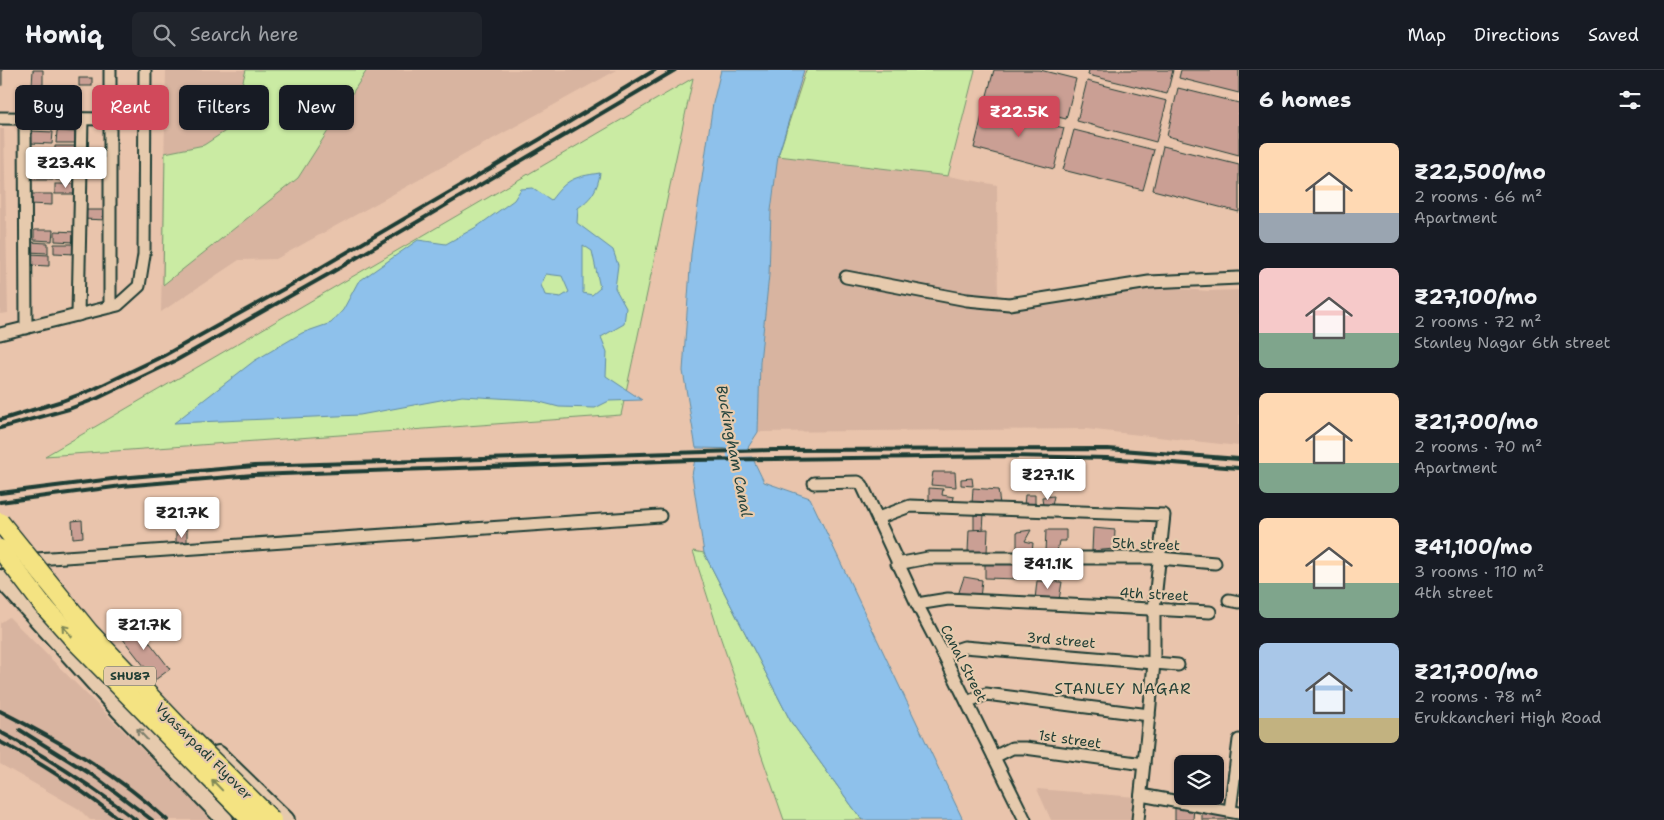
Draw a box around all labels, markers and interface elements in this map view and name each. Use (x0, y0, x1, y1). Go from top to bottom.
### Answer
search box (132, 12, 482, 57)
text: Homiq (25, 19, 102, 51)
icon: search (150, 21, 178, 49)
text: Search here (190, 22, 299, 47)
text: Map (1408, 23, 1446, 47)
text: Directions (1474, 23, 1560, 47)
text: Saved (1588, 23, 1639, 47)
chip: Buy (15, 85, 82, 130)
chip: Rent (92, 85, 169, 130)
chip: Filters (179, 85, 269, 130)
chip: New (279, 85, 354, 130)
text: 6 homes (1259, 86, 1351, 114)
icon: filters (1616, 86, 1644, 114)
pin: ₹22.5K (978, 96, 1060, 138)
text: ₹22.5K (990, 101, 1048, 122)
pin: ₹23.4K (25, 146, 107, 189)
text: ₹23.4K (37, 152, 95, 173)
text: ₹22,500/mo (1414, 158, 1546, 186)
icon: home (1299, 163, 1359, 223)
text: 2 rooms · 66 m² (1414, 186, 1542, 207)
text: Apartment (1414, 207, 1497, 228)
text: ₹27,100/mo (1414, 283, 1537, 311)
icon: home (1299, 288, 1359, 348)
text: 2 rooms · 72 m² (1414, 311, 1542, 332)
text: Stanley Nagar 6th street (1414, 332, 1611, 353)
water label: Buckingham Canal (711, 383, 757, 519)
text: ₹21,700/mo (1414, 408, 1538, 436)
icon: home (1299, 413, 1359, 473)
text: 2 rooms · 70 m² (1414, 436, 1542, 457)
text: Apartment (1414, 457, 1497, 478)
pin: ₹27.1K (1007, 458, 1089, 501)
text: ₹27.1K (1022, 464, 1074, 485)
pin: ₹21.7K (141, 496, 223, 539)
text: ₹21.7K (155, 502, 209, 523)
text: ₹41,100/mo (1414, 533, 1533, 561)
street label: 5th street (1112, 534, 1180, 554)
icon: home (1299, 538, 1359, 598)
pin: ₹41.1K (1007, 548, 1089, 590)
text: ₹41.1K (1023, 553, 1073, 574)
text: 3 rooms · 110 m² (1414, 561, 1544, 582)
text: 4th street (1414, 582, 1493, 603)
street label: 4th street (1119, 583, 1189, 605)
pin: ₹21.7K (103, 608, 185, 651)
text: ₹21.7K (117, 614, 171, 635)
street label: Canal Street (937, 621, 991, 705)
one-way arrow (61, 625, 73, 638)
street label: 3rd street (1026, 628, 1096, 652)
text: ₹21,700/mo (1414, 658, 1538, 686)
icon: home (1299, 663, 1359, 723)
road number: SHU87 (104, 666, 156, 686)
district label: STANLEY NAGAR (1054, 679, 1192, 699)
text: 2 rooms · 78 m² (1414, 686, 1542, 707)
street label: Vyasarpadi Flyover (152, 699, 257, 804)
text: Erukkancheri High Road (1414, 707, 1601, 728)
street label: 1st street (1038, 726, 1102, 752)
one-way arrow (136, 728, 148, 741)
map controls (1174, 755, 1224, 805)
button: layers (1174, 755, 1224, 805)
one-way arrow (211, 779, 223, 791)

